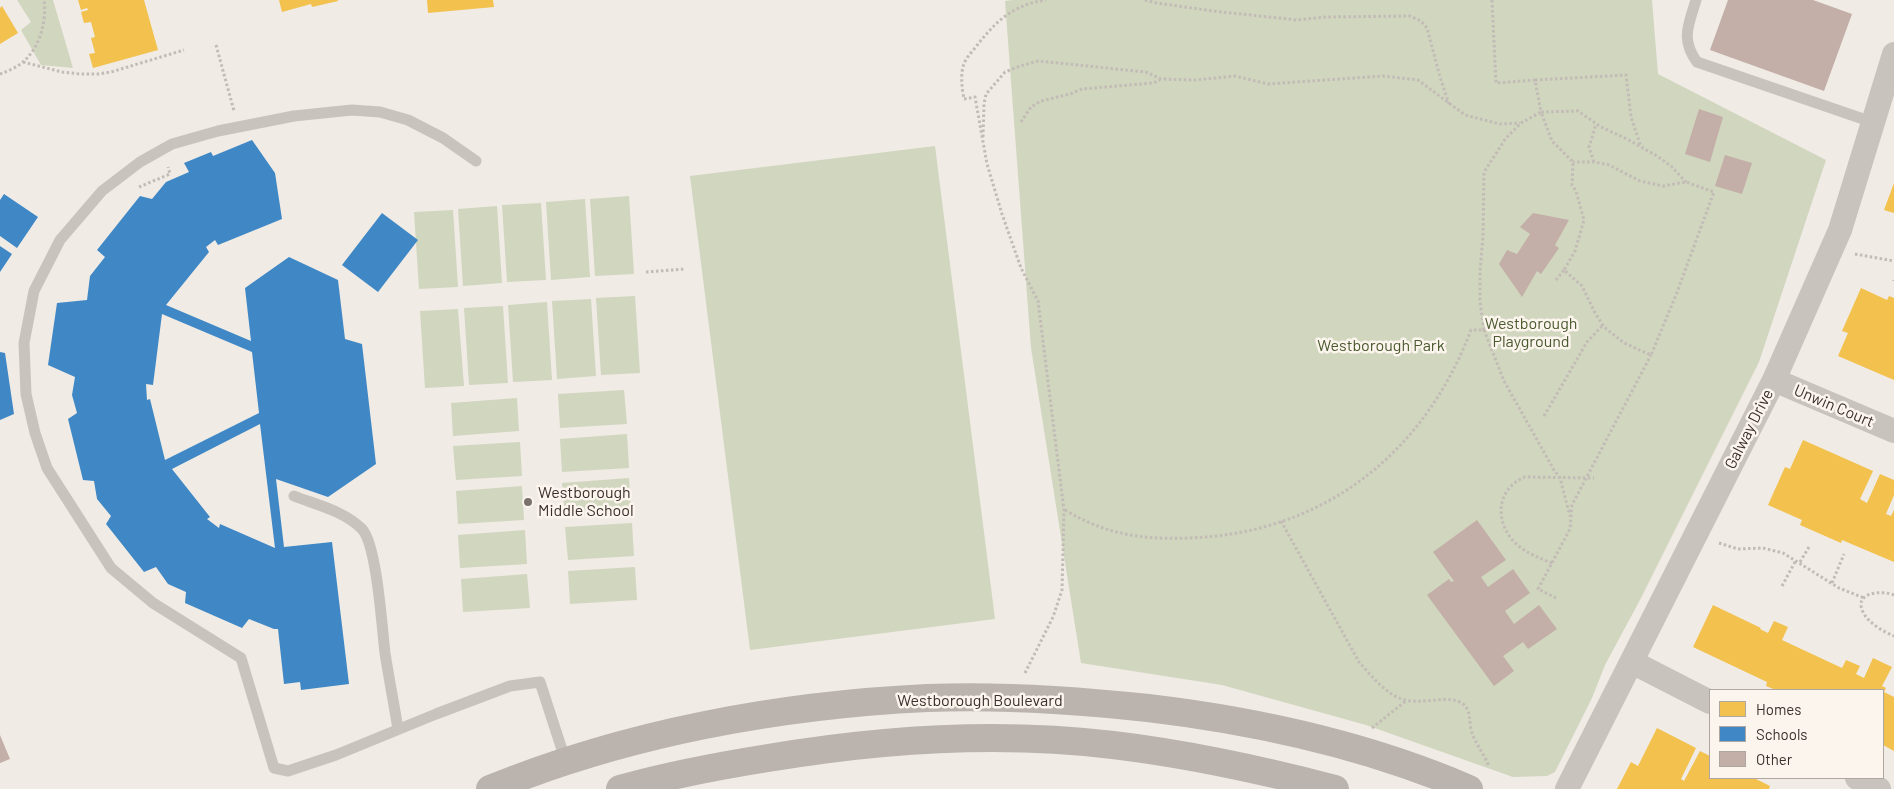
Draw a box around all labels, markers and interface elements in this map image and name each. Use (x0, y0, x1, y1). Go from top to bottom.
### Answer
park label: Westborough Playground (1485, 314, 1577, 352)
park label: Westborough Park (1317, 336, 1445, 356)
street label: Unwin Court (1791, 381, 1877, 431)
street label: Galway Drive (1721, 386, 1777, 472)
place label: Westborough Middle School (538, 483, 634, 521)
marker: Westborough Middle School (522, 496, 534, 508)
legend (1709, 689, 1884, 779)
street label: Westborough Boulevard (897, 691, 1063, 711)
text: Homes (1756, 700, 1801, 718)
text: Schools (1756, 725, 1808, 743)
text: Other (1756, 750, 1792, 768)

